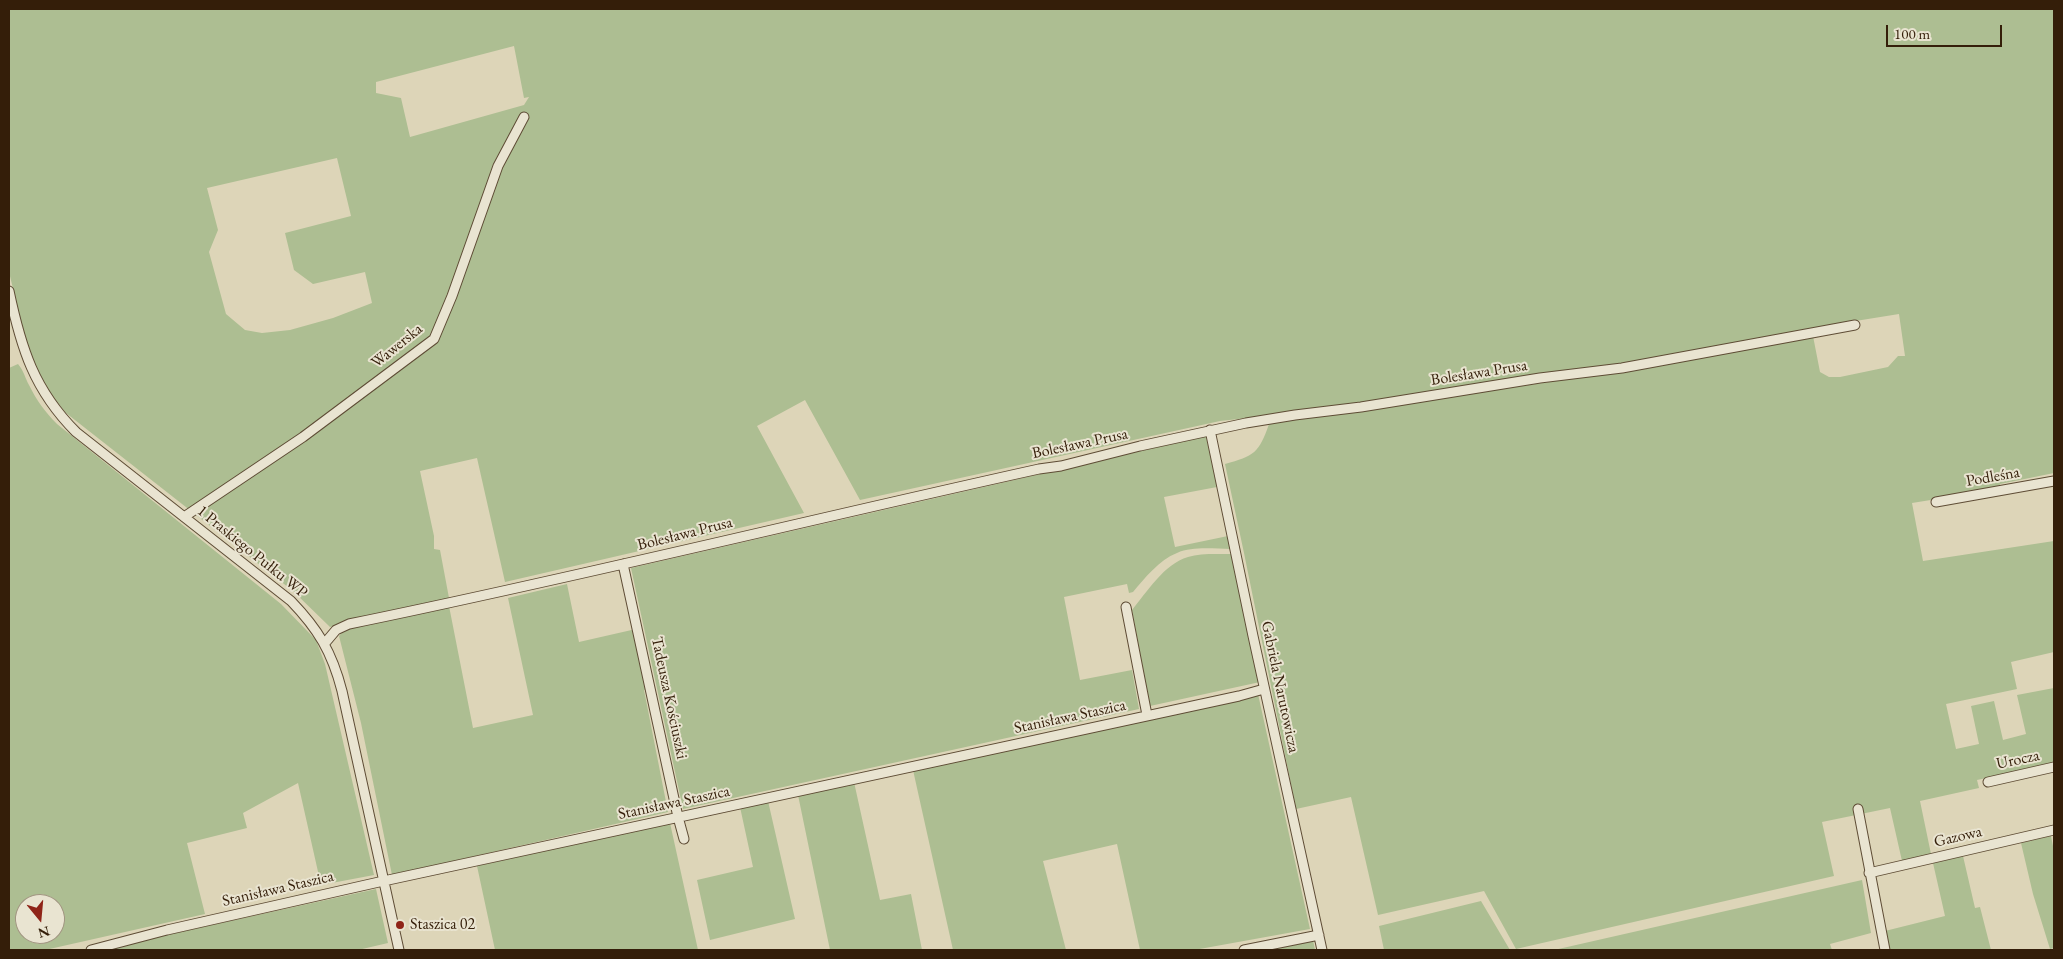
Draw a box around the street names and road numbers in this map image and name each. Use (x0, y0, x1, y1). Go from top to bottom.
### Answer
street label: Wawerska (368, 320, 426, 372)
street label: Bolesława Prusa (1429, 356, 1529, 390)
street label: Bolesława Prusa (1030, 424, 1130, 464)
street label: Podleśna (1965, 463, 2021, 491)
street label: 1 Praskiego Pułku WP (193, 502, 311, 602)
street label: Bolesława Prusa (635, 513, 735, 555)
street label: Gabriela Narutowicza (1257, 619, 1303, 755)
street label: Tadeusza Kościuszki (647, 635, 691, 761)
street label: Stanisława Staszica (1012, 696, 1128, 738)
street label: Urocza (1995, 746, 2041, 774)
street label: Stanisława Staszica (616, 782, 732, 824)
street label: Gazowa (1932, 822, 1984, 852)
street label: Stanisława Staszica (220, 867, 336, 911)

